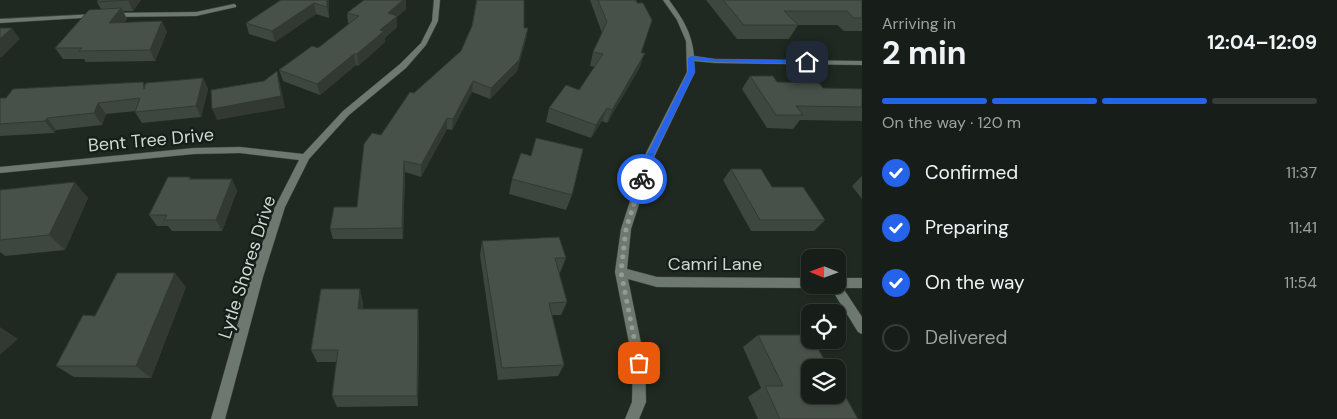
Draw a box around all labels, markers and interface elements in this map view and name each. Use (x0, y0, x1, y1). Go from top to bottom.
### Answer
text: Arriving in (882, 13, 956, 34)
text: 12:04–12:09 (1207, 30, 1317, 55)
text: 2 min (882, 32, 967, 74)
pin (786, 41, 828, 83)
icon: home (793, 48, 821, 76)
text: On the way · 120 m (882, 112, 1021, 133)
street label: Bent Tree Drive (87, 123, 215, 157)
courier (617, 154, 667, 204)
icon: check (882, 159, 910, 187)
text: Confirmed (925, 160, 1018, 185)
text: 11:37 (1286, 162, 1317, 183)
icon: bike (628, 165, 656, 193)
street label: Lytle Shores Drive (213, 192, 281, 342)
icon: check (882, 214, 910, 242)
text: Preparing (925, 215, 1009, 240)
text: 11:41 (1289, 217, 1317, 238)
north arrow (801, 249, 846, 294)
map controls (801, 249, 846, 404)
street label: Camri Lane (668, 252, 762, 276)
icon: check (882, 269, 910, 297)
text: On the way (925, 270, 1025, 295)
text: 11:54 (1284, 272, 1317, 293)
button: locate (801, 304, 846, 349)
text: Delivered (925, 325, 1007, 350)
pin (618, 342, 660, 384)
icon: bag (625, 349, 653, 377)
button: layers (801, 359, 846, 404)

